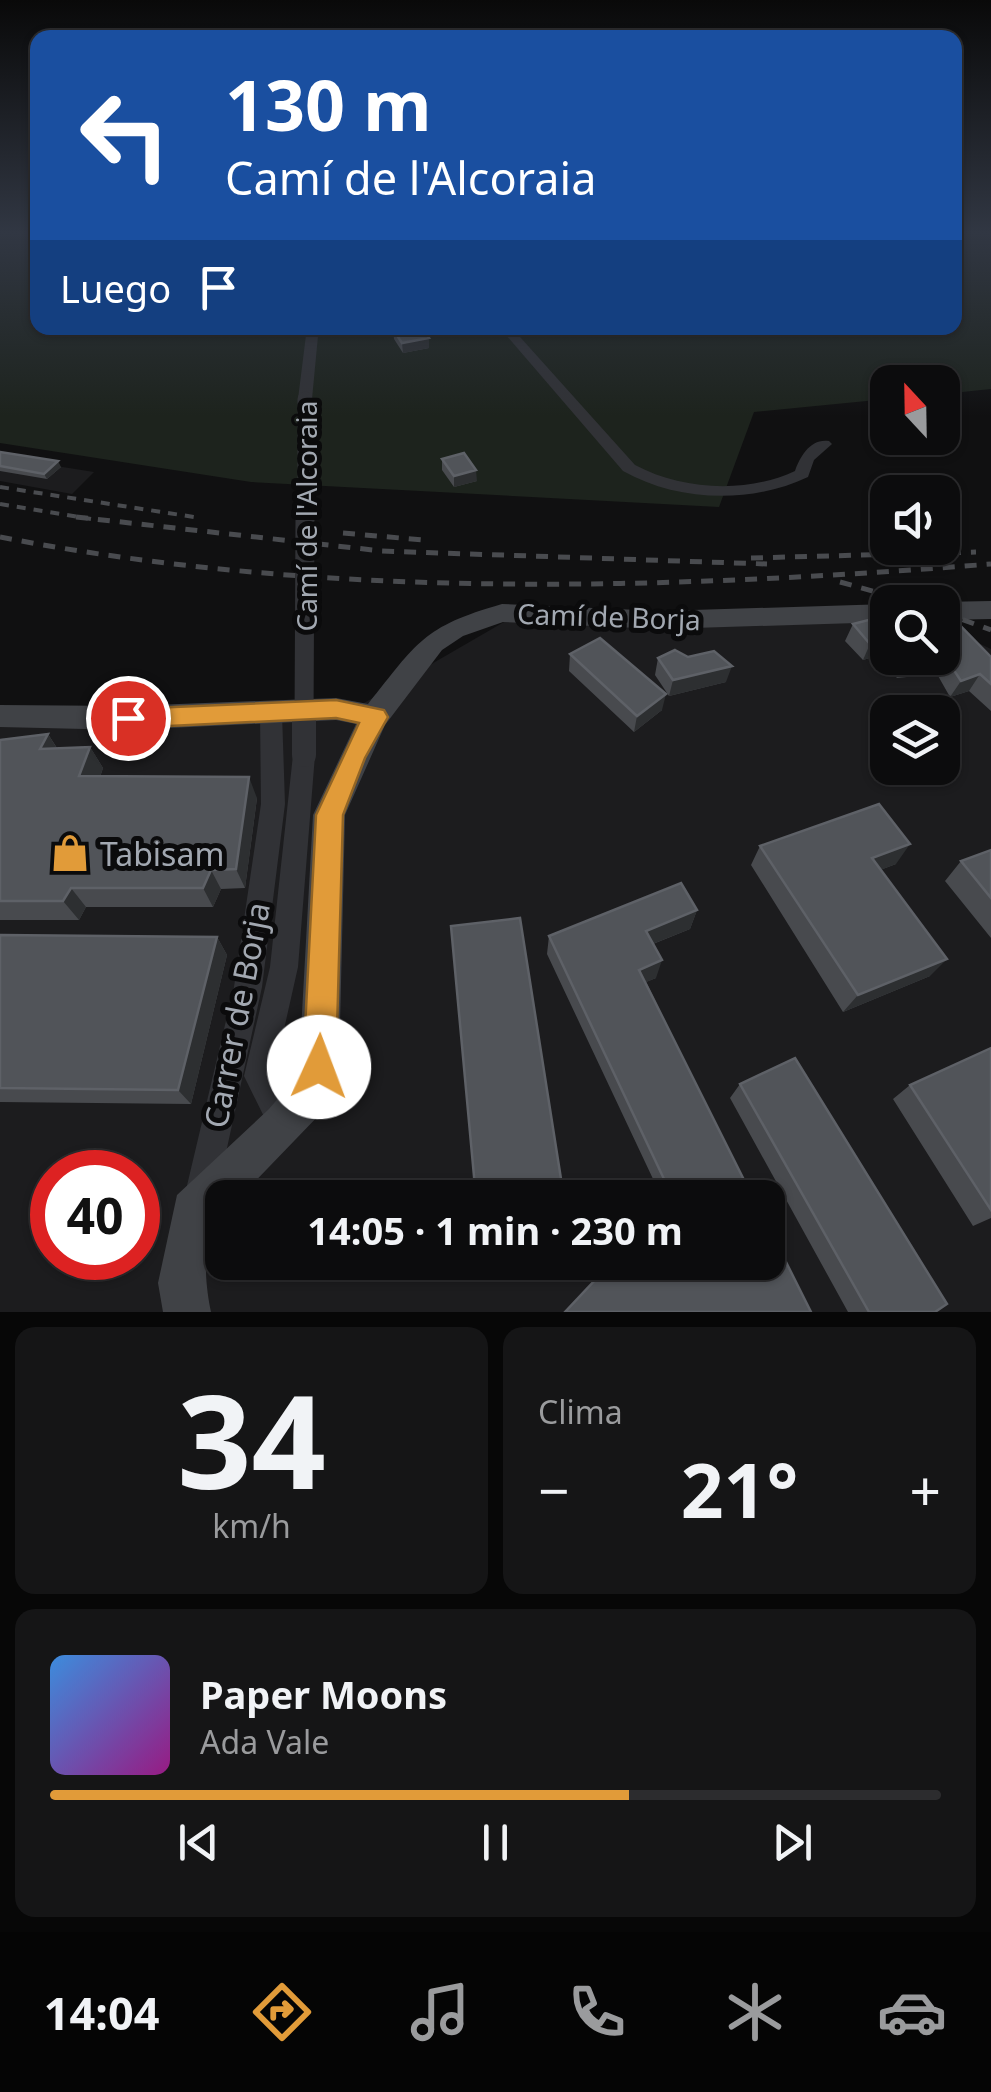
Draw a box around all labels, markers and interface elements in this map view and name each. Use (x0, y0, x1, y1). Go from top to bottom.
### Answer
text: 130 m (225, 56, 432, 152)
icon: left (60, 70, 190, 200)
text: Camí de l'Alcoraia (225, 147, 596, 208)
icon: arrive (191, 260, 246, 315)
text: Luego (60, 262, 171, 314)
north arrow (870, 365, 960, 455)
map controls (870, 365, 960, 785)
street label: Camí de l'Alcoraia (287, 400, 325, 632)
button: sound (870, 475, 960, 565)
button: search (870, 585, 960, 675)
street label: Camí de Borja (516, 594, 702, 638)
pin (86, 676, 171, 761)
icon: arrive (101, 691, 156, 746)
button: layers (870, 695, 960, 785)
shop icon: Tabisam (49, 832, 91, 874)
place label: Tabisam (100, 832, 224, 875)
street label: Carrer de Borja (193, 898, 279, 1132)
position arrow (267, 1015, 371, 1119)
speed limit sign: 40 (30, 1150, 160, 1280)
text: 14:05 · 1 min · 230 m (307, 1204, 683, 1256)
text: 34 (177, 1350, 326, 1527)
text: Clima (538, 1390, 623, 1433)
text: 21° (681, 1438, 798, 1540)
text: − (538, 1452, 569, 1527)
text: + (910, 1452, 941, 1527)
text: km/h (212, 1504, 291, 1547)
text: Paper Moons (200, 1668, 447, 1720)
text: Ada Vale (200, 1720, 329, 1763)
icon: previous (171, 1815, 226, 1870)
icon: pause (468, 1815, 523, 1870)
icon: next (765, 1815, 820, 1870)
icon: directions (247, 1977, 317, 2047)
icon: music (405, 1977, 475, 2047)
icon: phone (562, 1977, 632, 2047)
icon: climate (720, 1977, 790, 2047)
icon: car (877, 1977, 947, 2047)
text: 14:04 (44, 1982, 159, 2043)

